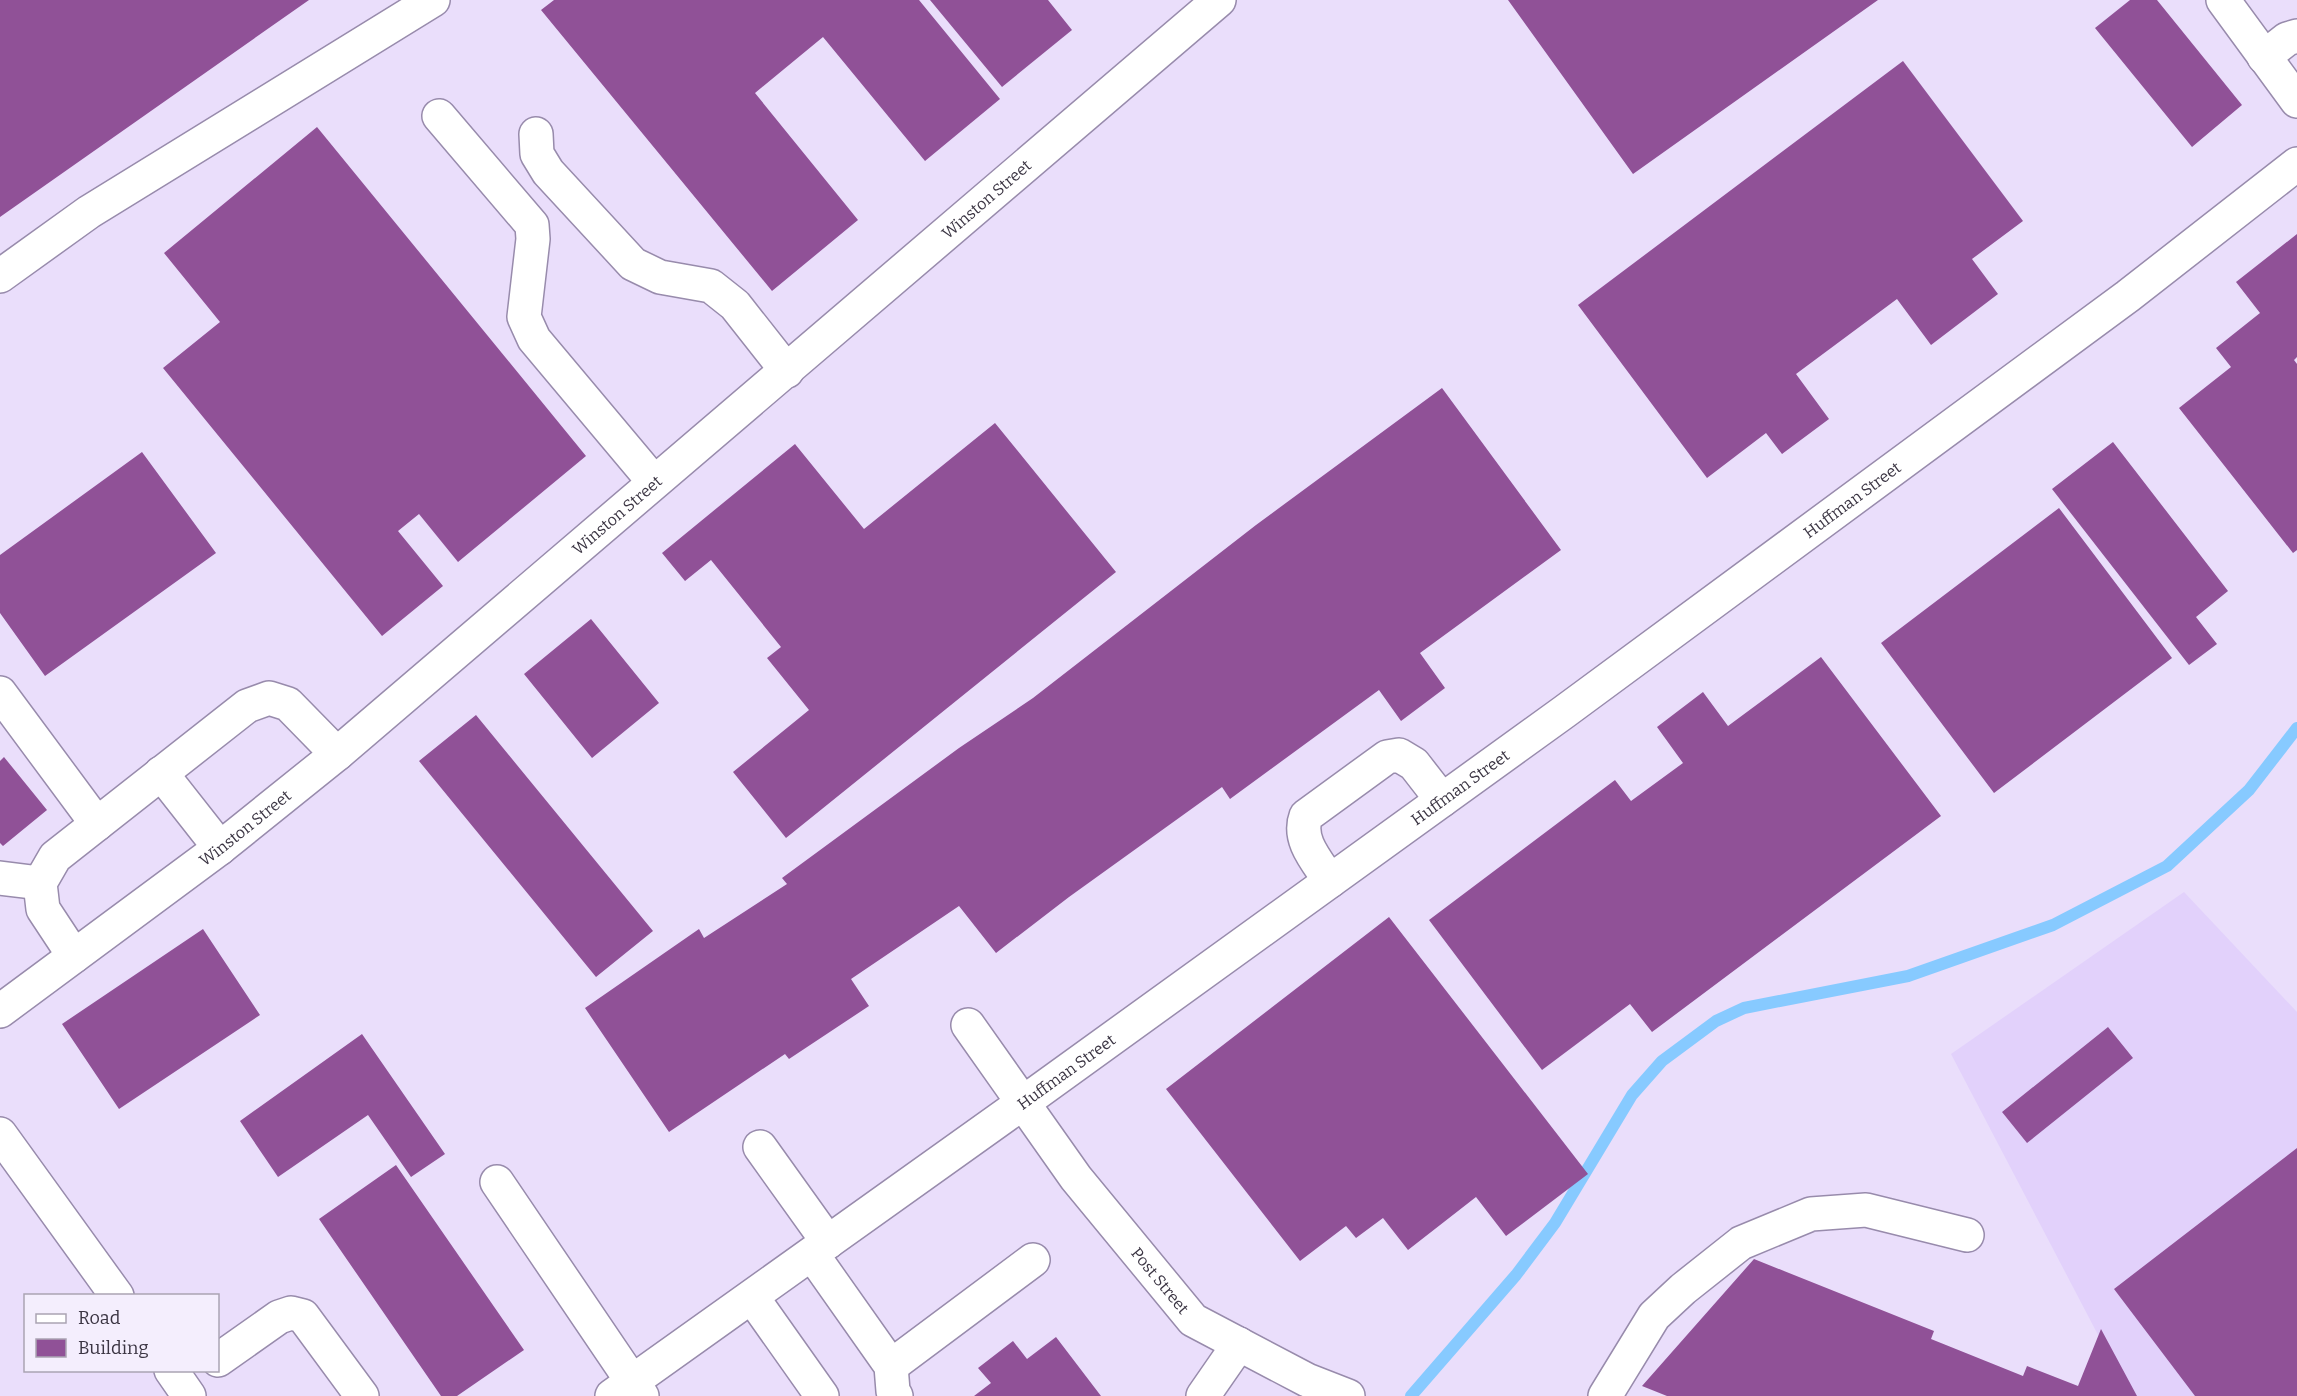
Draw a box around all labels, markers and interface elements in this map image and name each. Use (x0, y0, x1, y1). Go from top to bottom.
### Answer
street label: Winston Street (938, 155, 1035, 242)
street label: Huffman Street (1799, 457, 1905, 542)
street label: Winston Street (568, 471, 666, 558)
street label: Huffman Street (1407, 745, 1513, 829)
street label: Winston Street (195, 785, 295, 870)
street label: Huffman Street (1013, 1030, 1119, 1113)
street label: Post Street (1128, 1243, 1193, 1318)
legend (24, 1294, 219, 1372)
text: Road (78, 1307, 121, 1329)
text: Building (78, 1337, 149, 1359)

